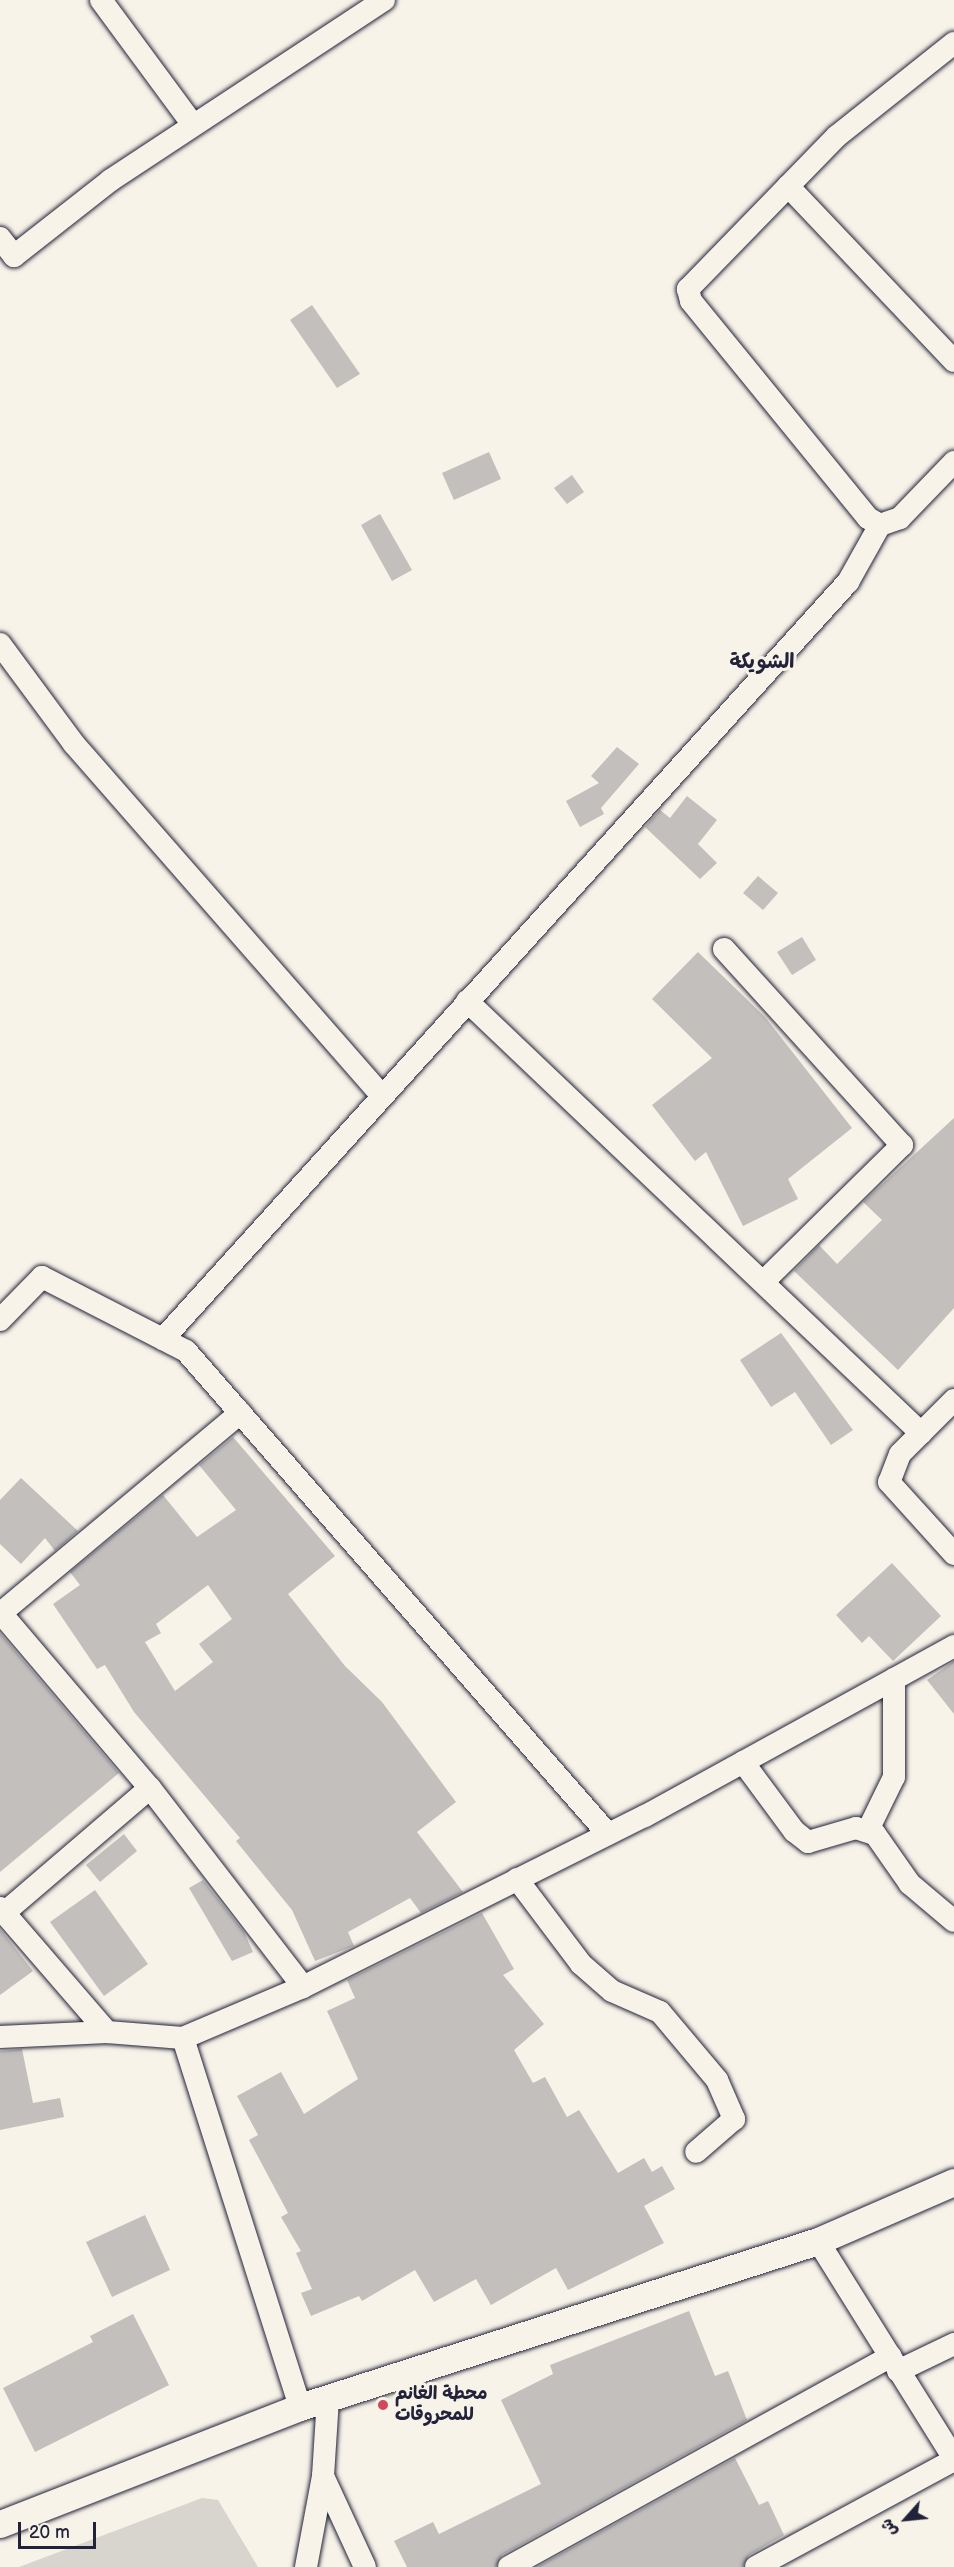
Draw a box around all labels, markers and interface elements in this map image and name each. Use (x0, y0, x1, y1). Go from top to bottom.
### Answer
district label: الشويكة (730, 650, 794, 674)
place label: محطة الغانم للمحروقات (395, 2384, 488, 2426)
marker: محطة الغانم للمحروقات (376, 2398, 390, 2412)
north arrow (876, 2489, 936, 2549)
scale bar (21, 2510, 99, 2548)
text: ش (877, 2515, 902, 2540)
text: 20 m (29, 2522, 70, 2543)

